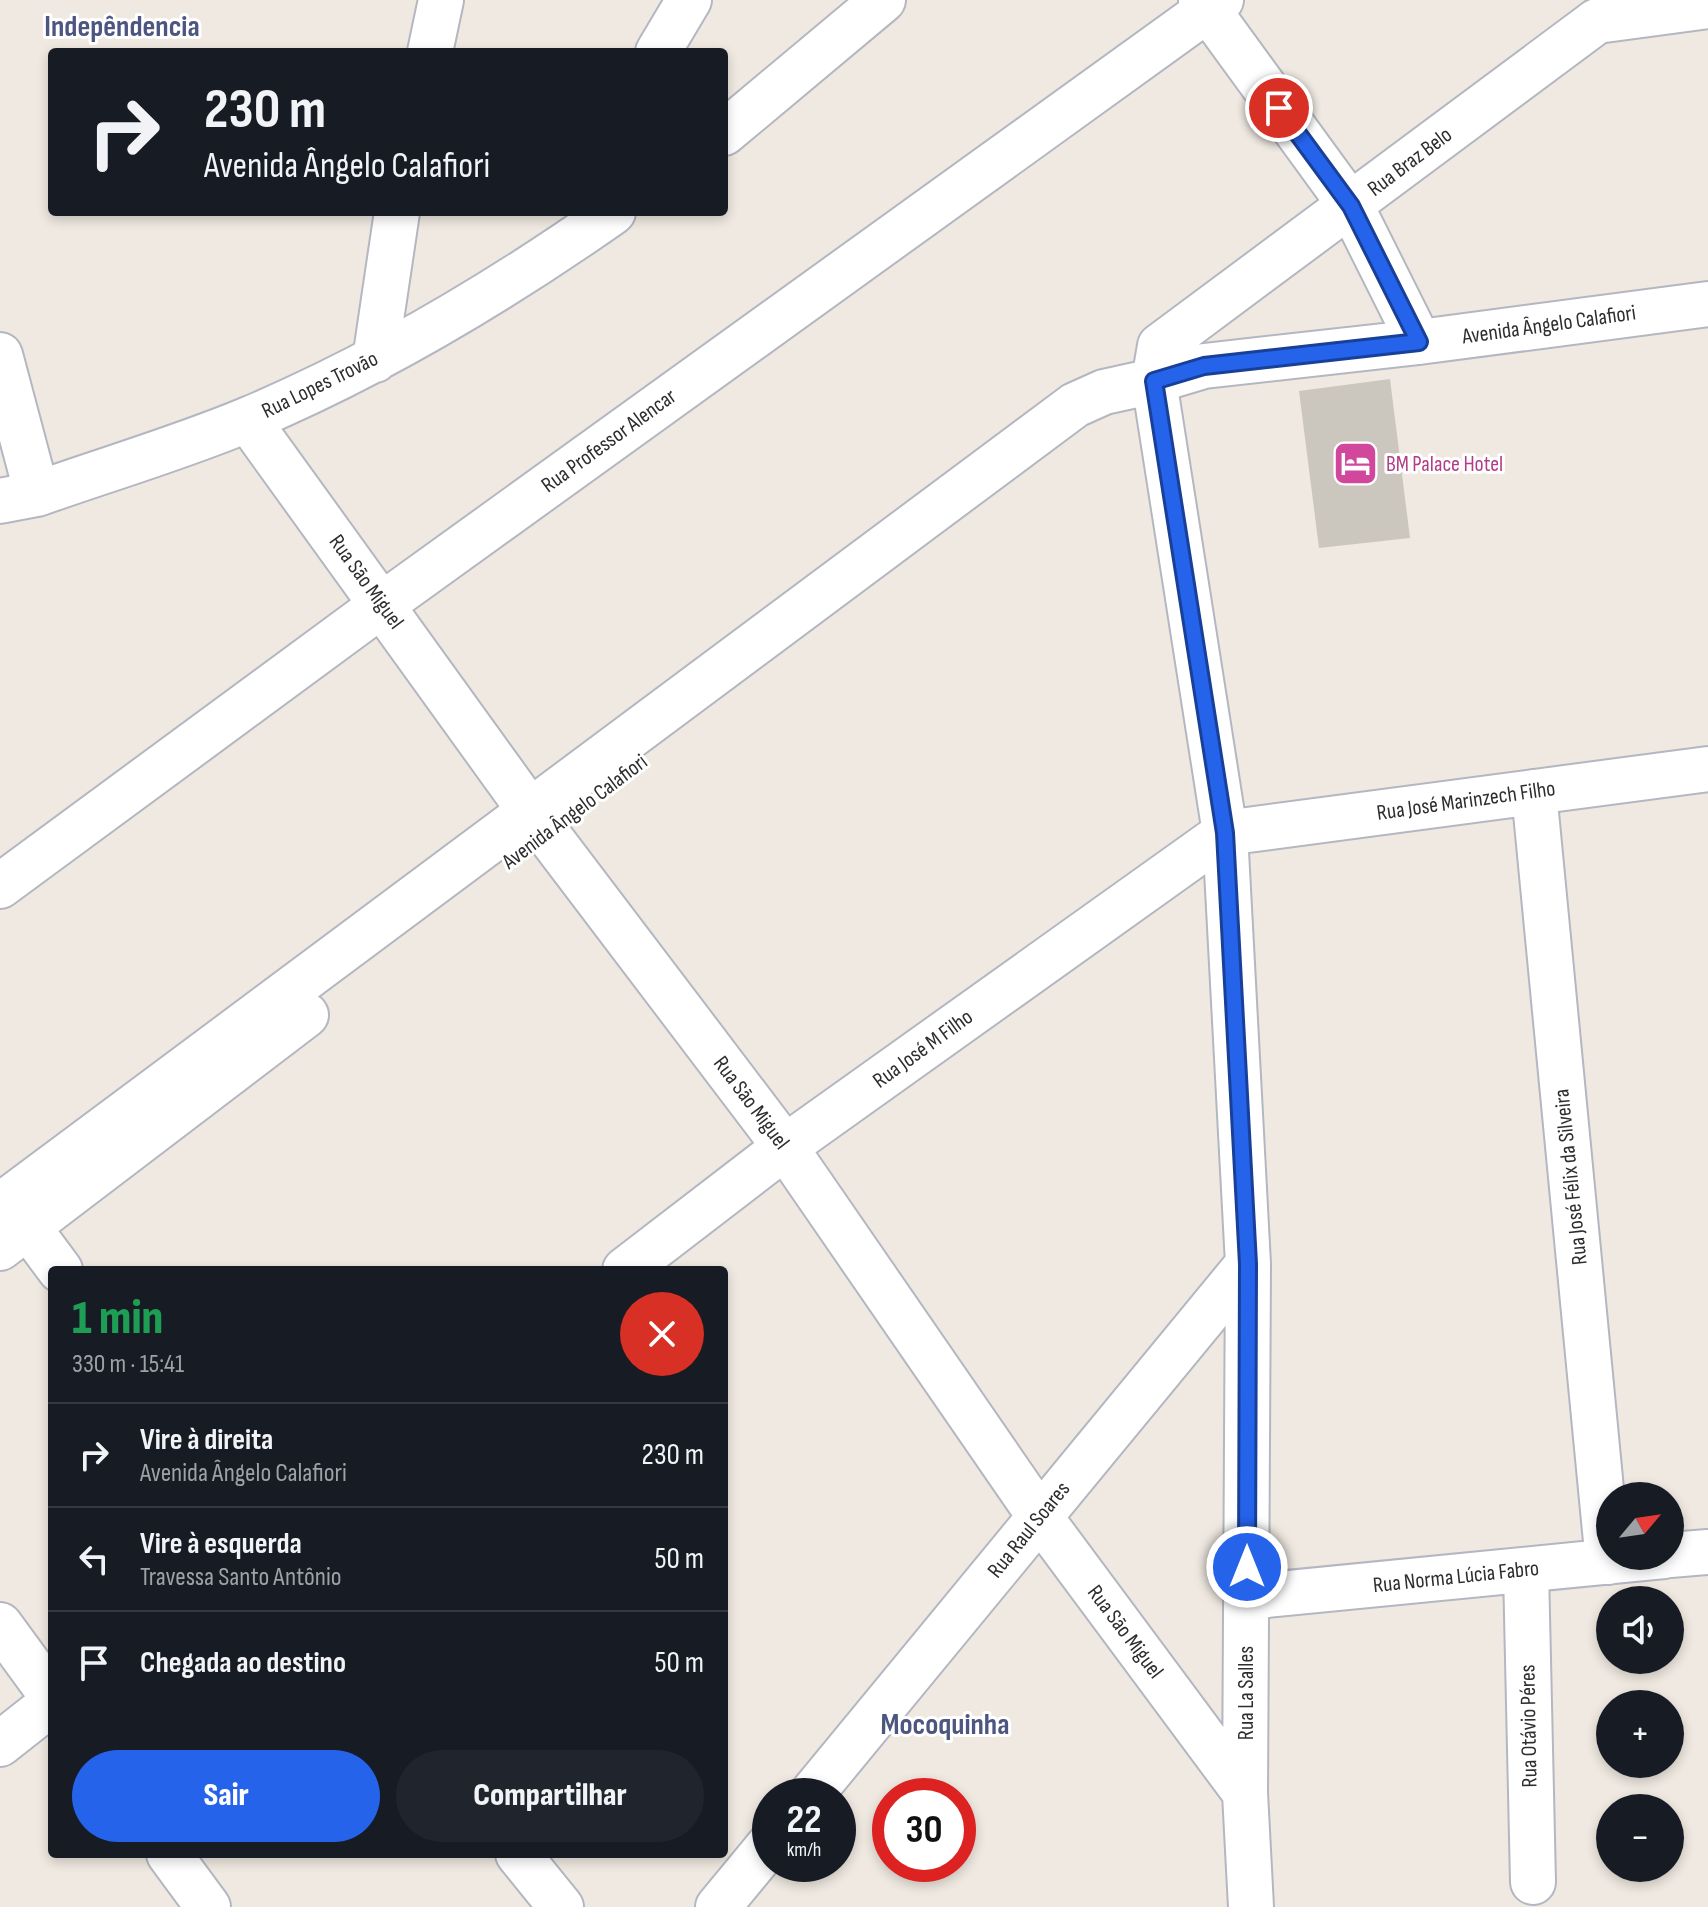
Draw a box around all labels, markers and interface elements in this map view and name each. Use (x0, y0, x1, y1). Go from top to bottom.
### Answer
district label: Indepêndencia (44, 9, 200, 45)
pin (1245, 74, 1313, 142)
text: 230 m (204, 77, 326, 144)
icon: right (72, 80, 176, 184)
icon: arrive (1257, 86, 1301, 130)
street label: Rua Braz Belo (1362, 121, 1458, 203)
text: Avenida Ângelo Calafiori (204, 145, 490, 188)
street label: Avenida Ângelo Calafiori (1459, 299, 1638, 351)
street label: Rua Lopes Trovão (258, 345, 382, 425)
street label: Rua Professor Alencar (536, 383, 682, 499)
hotel icon: BM Palace Hotel (1331, 440, 1379, 488)
place label: BM Palace Hotel (1386, 451, 1503, 478)
street label: Rua São Miguel (323, 530, 409, 634)
street label: Avenida Ângelo Calafiori (496, 749, 653, 876)
street label: Rua José Marinzech Filho (1375, 775, 1557, 827)
street label: Rua José M Filho (868, 1004, 978, 1094)
street label: Rua São Miguel (707, 1051, 795, 1155)
street label: Rua José Félix da Silveira (1548, 1088, 1594, 1266)
text: 1 min (72, 1290, 163, 1347)
button: close (620, 1292, 704, 1376)
text: 330 m · 15:41 (72, 1349, 184, 1380)
text: Vire à direita (140, 1422, 273, 1458)
icon: right (72, 1433, 116, 1477)
text: 230 m (642, 1437, 704, 1473)
text: Avenida Ângelo Calafiori (140, 1458, 347, 1489)
street label: Rua Raul Soares (982, 1476, 1076, 1584)
north arrow (1596, 1482, 1684, 1570)
map controls (1596, 1482, 1684, 1882)
position arrow (1205, 1525, 1289, 1609)
text: Vire à esquerda (140, 1526, 302, 1562)
icon: left (72, 1537, 116, 1581)
text: 50 m (655, 1541, 704, 1577)
street label: Rua Norma Lúcia Fabro (1372, 1555, 1540, 1599)
text: Travessa Santo Antônio (140, 1562, 342, 1593)
street label: Rua São Miguel (1081, 1580, 1169, 1684)
button: sound (1596, 1586, 1684, 1674)
icon: arrive (72, 1641, 116, 1685)
text: Chegada ao destino (140, 1645, 346, 1681)
text: 50 m (655, 1645, 704, 1681)
street label: Rua La Salles (1233, 1646, 1260, 1740)
street label: Rua Otávio Péres (1514, 1664, 1544, 1788)
button: + (1596, 1690, 1684, 1778)
district label: Mocoquinha (881, 1707, 1009, 1743)
button: Sair (72, 1750, 380, 1842)
button: Compartilhar (396, 1750, 704, 1842)
speed limit sign: 30 (872, 1778, 976, 1882)
button: − (1596, 1794, 1684, 1882)
text: 22 (786, 1796, 822, 1844)
text: km/h (787, 1838, 821, 1862)

